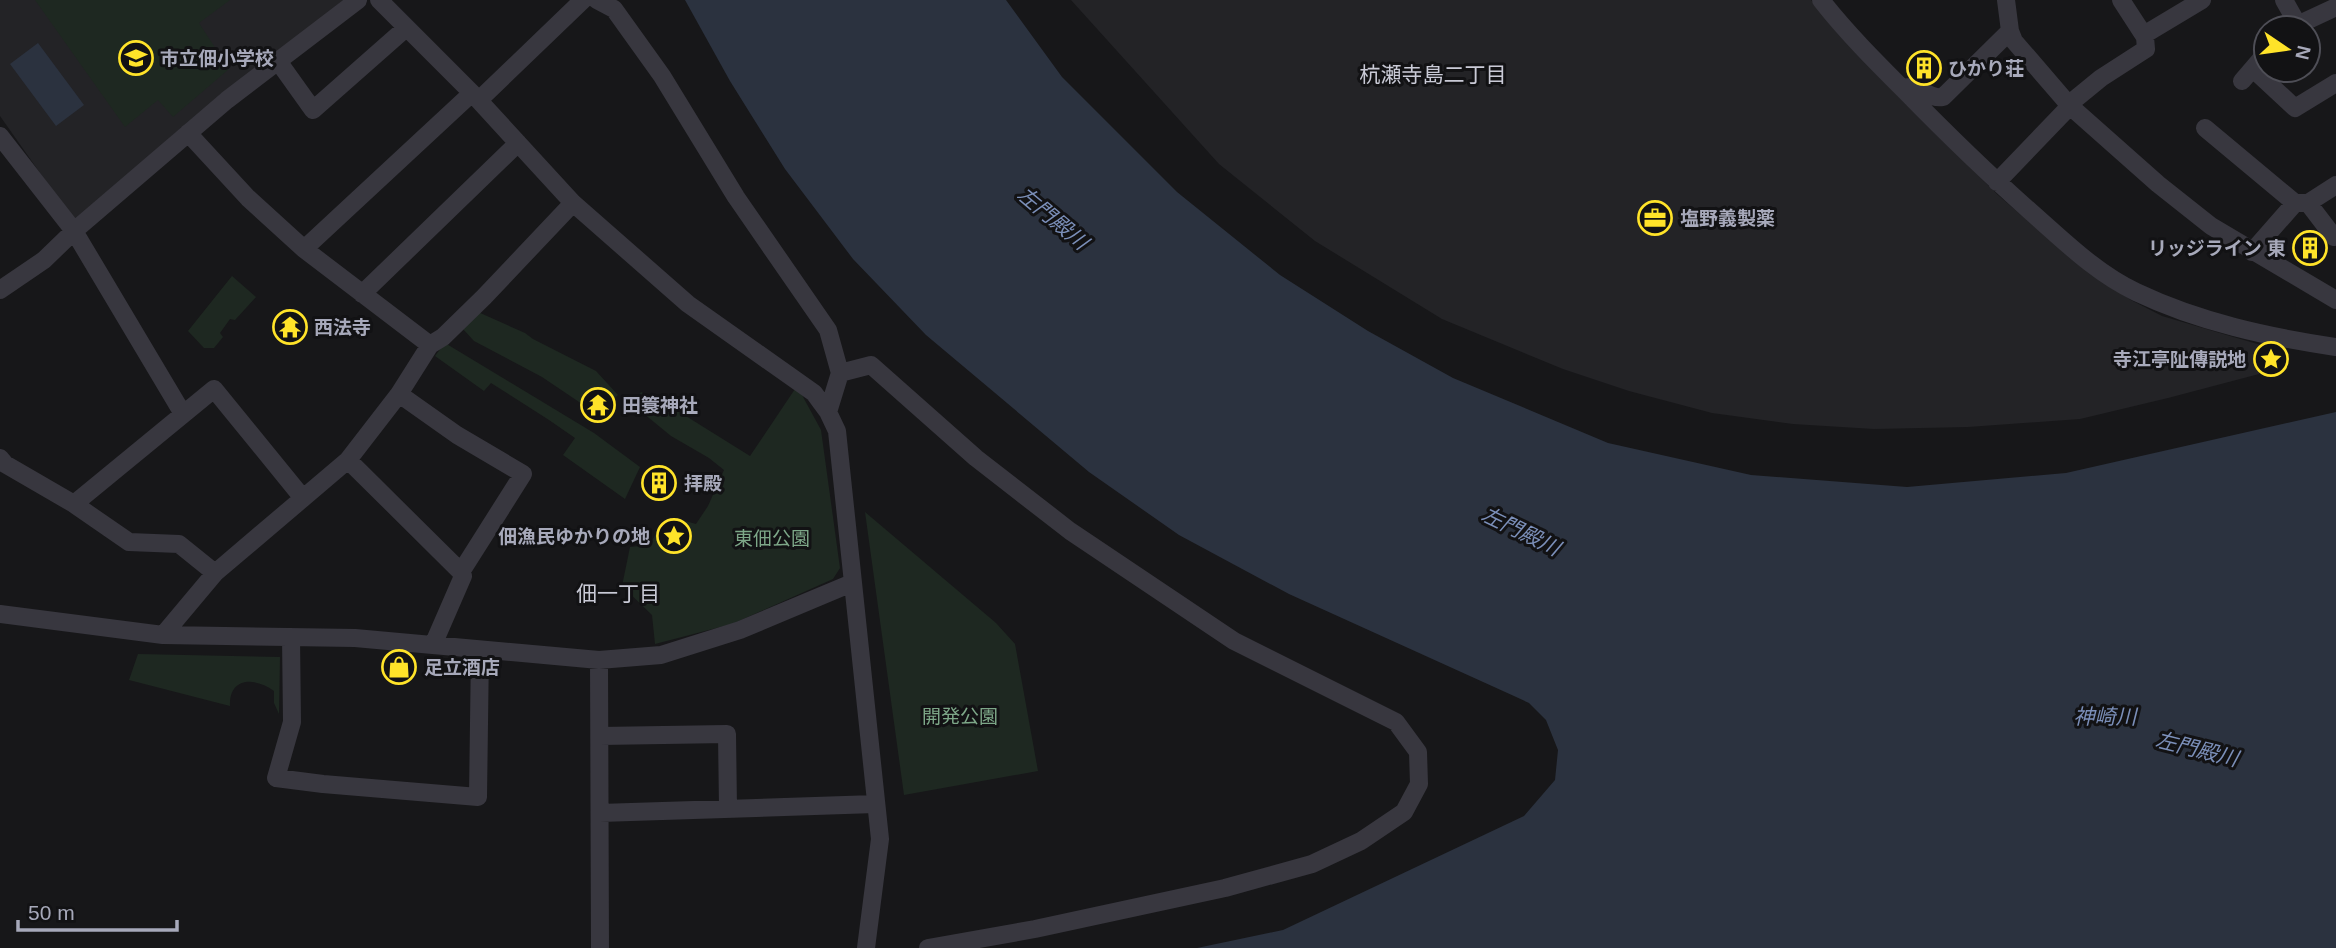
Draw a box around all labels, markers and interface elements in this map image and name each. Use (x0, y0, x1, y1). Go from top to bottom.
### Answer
north arrow (2252, 14, 2322, 84)
school or university icon: 市立佃小学校 (117, 39, 155, 77)
text: N (2291, 44, 2315, 62)
place label: 市立佃小学校 (160, 48, 274, 69)
building icon: ひかり荘 (1905, 49, 1943, 87)
place label: ひかり荘 (1948, 58, 2024, 79)
district label: 杭瀬寺島二丁目 (1360, 63, 1507, 86)
water label: 左門殿川 (1013, 182, 1094, 255)
office icon: 塩野義製薬 (1636, 199, 1674, 237)
place label: 塩野義製薬 (1680, 208, 1775, 229)
building icon: リッジライン 東 (2291, 229, 2329, 267)
place label: リッジライン 東 (2148, 238, 2286, 259)
temple icon: 西法寺 (271, 308, 309, 346)
place label: 西法寺 (314, 317, 371, 338)
place icon: 寺江亭阯傳説地 (2252, 340, 2290, 378)
place label: 寺江亭阯傳説地 (2113, 349, 2246, 370)
temple icon: 田簑神社 (579, 386, 617, 424)
place label: 田簑神社 (622, 395, 698, 416)
building icon: 拝殿 (640, 464, 678, 502)
place label: 拝殿 (684, 473, 722, 494)
water label: 左門殿川 (1478, 502, 1566, 561)
place icon: 佃漁民ゆかりの地 (655, 517, 693, 555)
place label: 佃漁民ゆかりの地 (498, 526, 650, 547)
park label: 東佃公園 (734, 528, 810, 549)
district label: 佃一丁目 (576, 582, 660, 605)
shop icon: 足立酒店 (380, 648, 418, 686)
place label: 足立酒店 (424, 657, 500, 678)
water label: 神崎川 (2074, 705, 2138, 728)
park label: 開発公園 (922, 706, 998, 727)
water label: 左門殿川 (2153, 728, 2242, 771)
scale bar (18, 888, 177, 932)
text: 50 m (28, 901, 75, 924)

